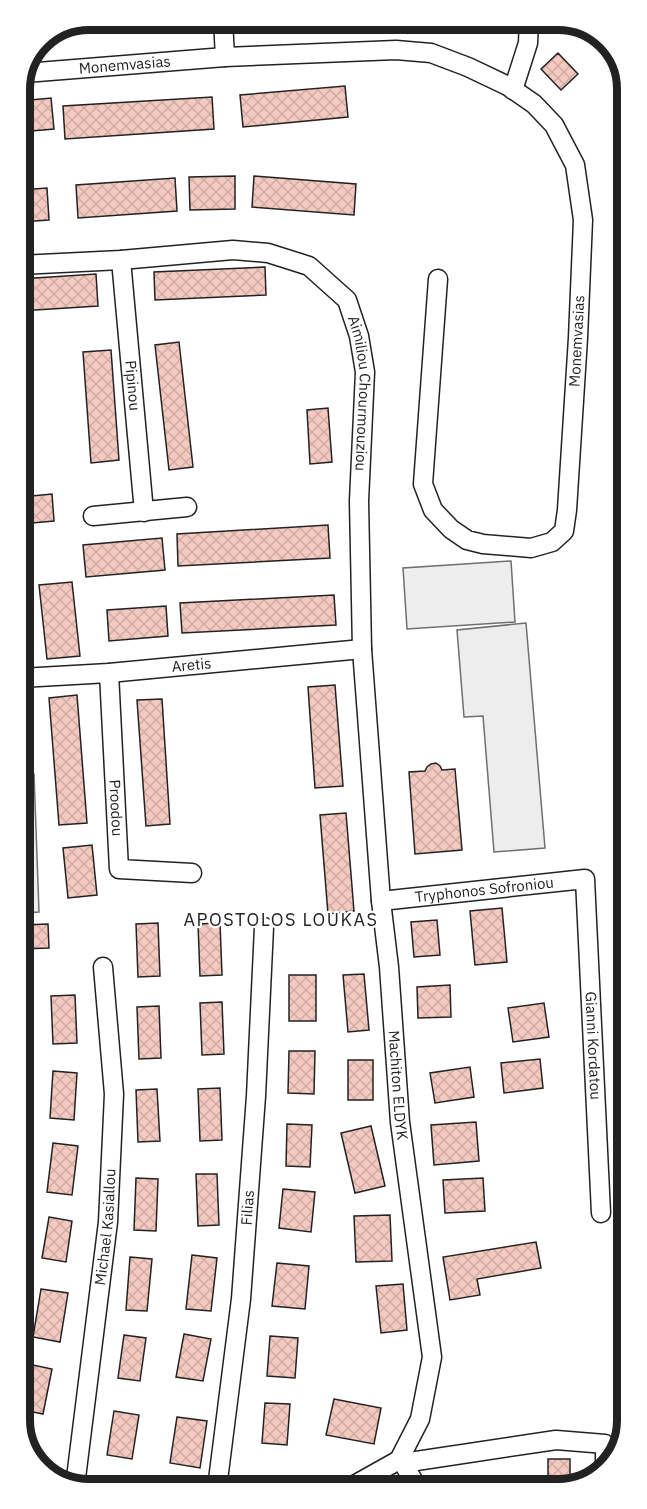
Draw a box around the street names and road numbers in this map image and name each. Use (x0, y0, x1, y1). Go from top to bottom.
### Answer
street label: Monemvasias (78, 51, 171, 78)
street label: Monemvasias (565, 295, 588, 387)
street label: Aimiliou Chourmouziou (344, 313, 375, 472)
street label: Pipinou (121, 359, 145, 412)
street label: Aretis (171, 653, 212, 676)
street label: Proodou (105, 779, 127, 837)
street label: Tryphonos Sofroniou (414, 872, 555, 906)
street label: Gianni Kordatou (581, 991, 606, 1100)
street label: Machiton ELDYK (385, 1030, 412, 1142)
street label: Michael Kasiallou (90, 1168, 120, 1286)
street label: Filias (236, 1189, 258, 1226)

